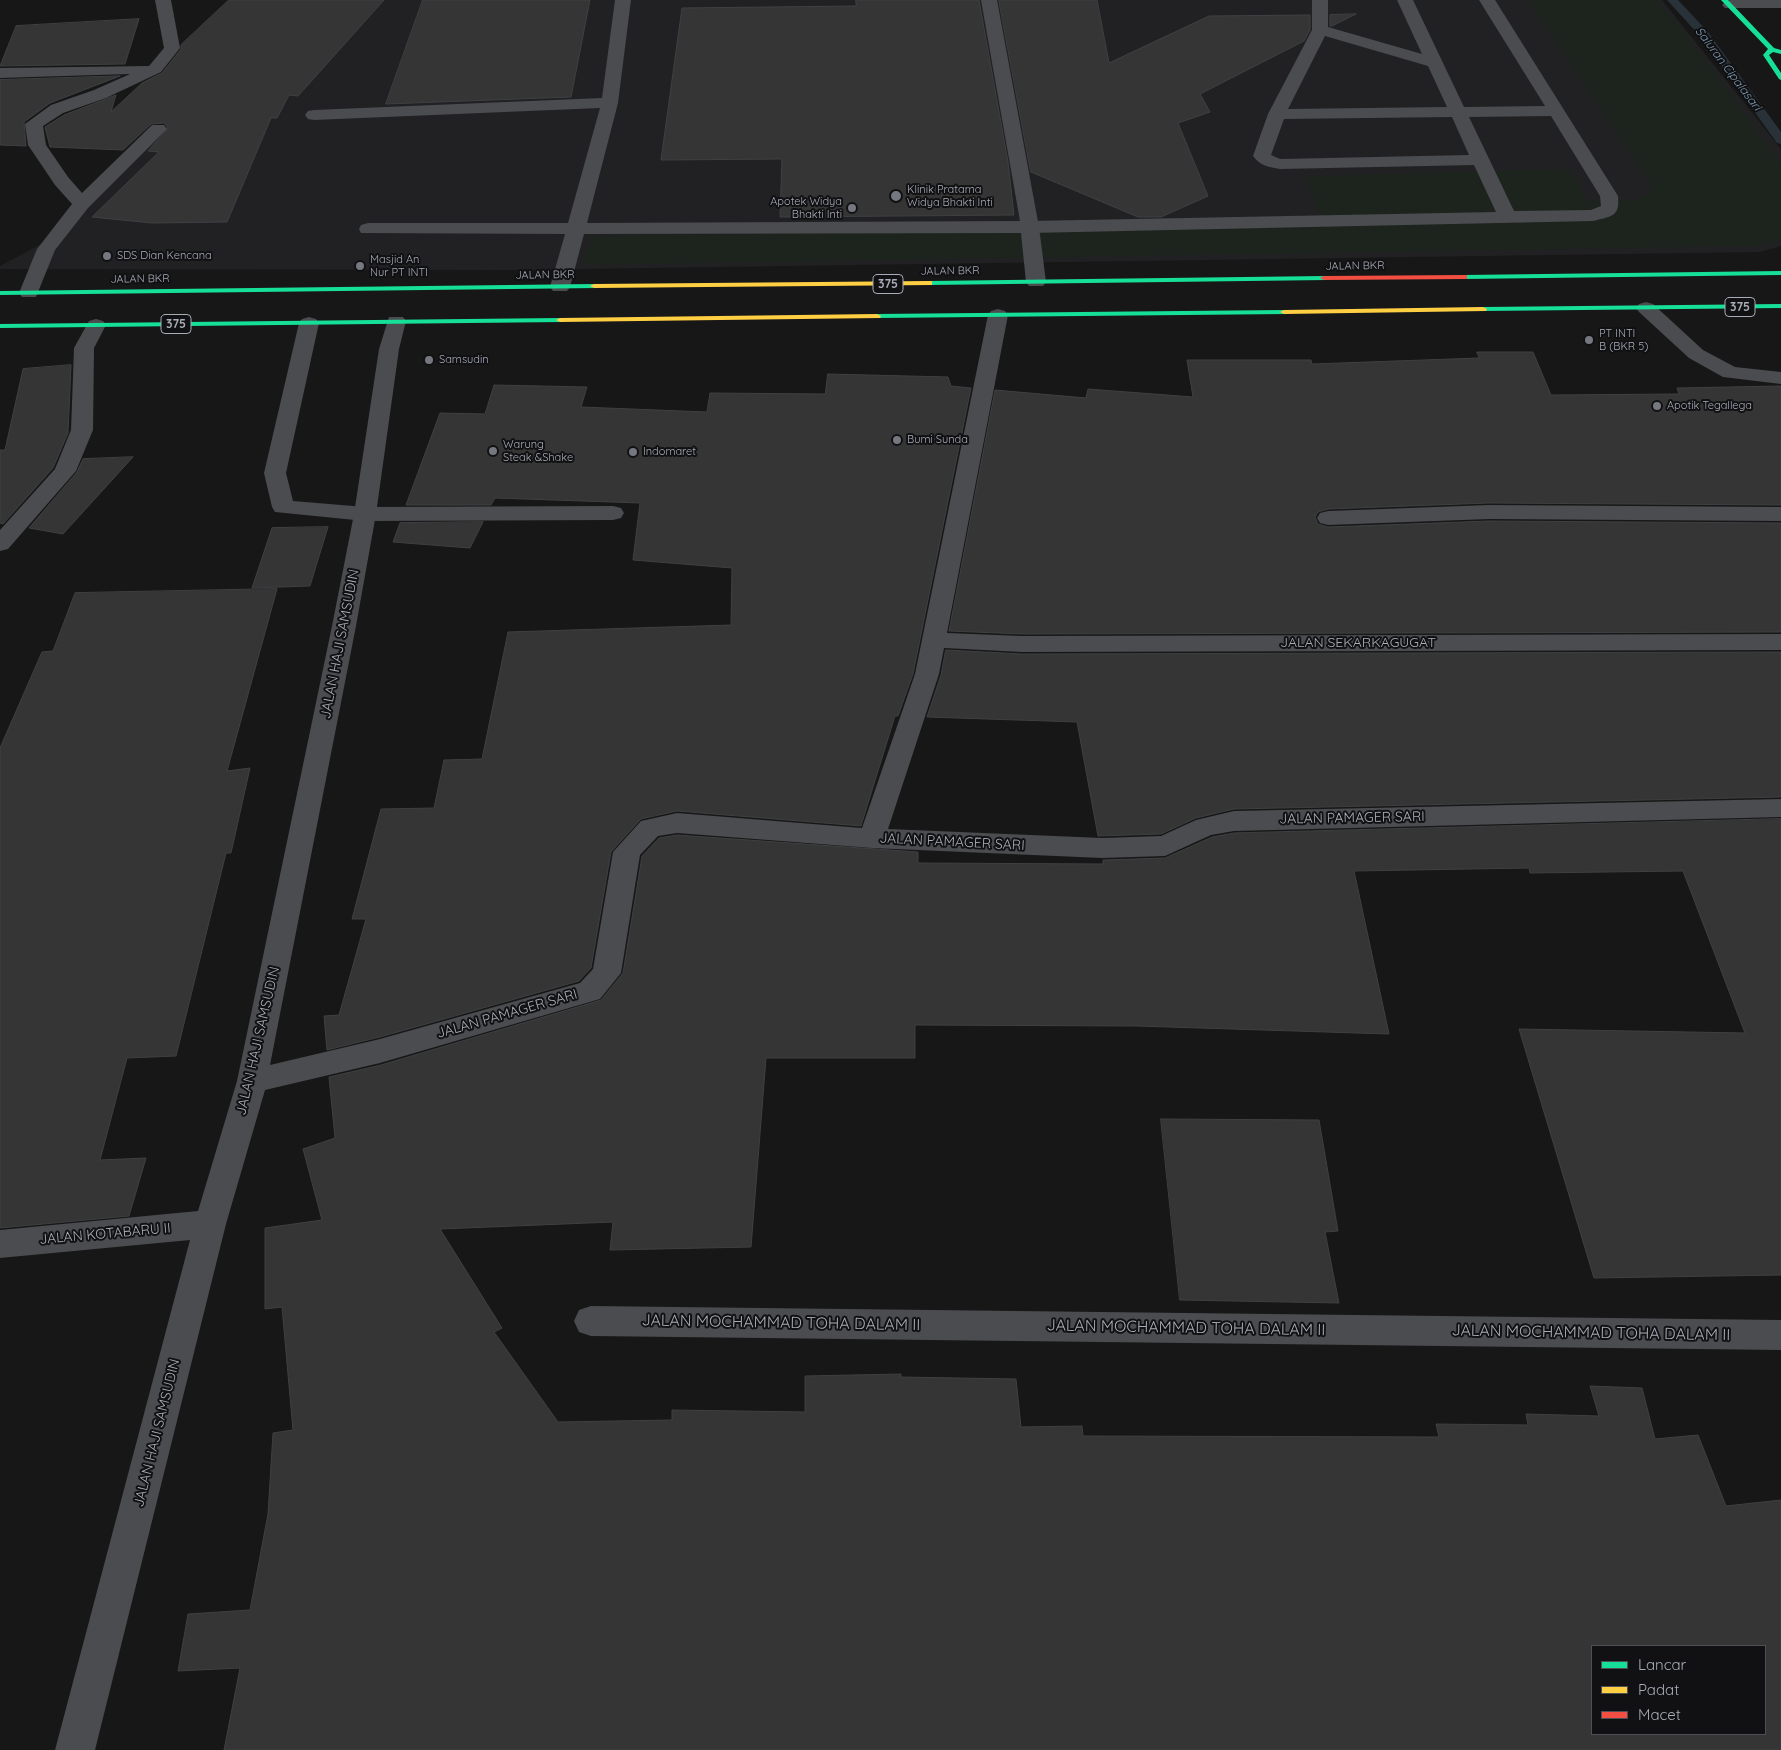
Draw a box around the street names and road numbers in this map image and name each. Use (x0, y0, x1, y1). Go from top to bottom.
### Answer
street label: JALAN BKR (1325, 259, 1385, 273)
street label: JALAN BKR (920, 264, 980, 278)
street label: JALAN BKR (515, 268, 575, 282)
street label: JALAN BKR (110, 272, 170, 286)
road number: 375 (873, 274, 903, 294)
road number: 375 (1725, 298, 1755, 316)
road number: 375 (161, 314, 191, 334)
street label: JALAN HAJI SAMSUDIN (317, 568, 363, 720)
street label: JALAN SEKARKAGUGAT (1280, 635, 1436, 651)
street label: JALAN PAMAGER SARI (1279, 808, 1425, 828)
street label: JALAN PAMAGER SARI (879, 830, 1025, 854)
street label: JALAN HAJI SAMSUDIN (233, 965, 283, 1117)
street label: JALAN PAMAGER SARI (435, 986, 579, 1042)
street label: JALAN KOTABARU II (39, 1220, 171, 1248)
street label: JALAN MOCHAMMAD TOHA DALAM II (641, 1311, 921, 1335)
street label: JALAN MOCHAMMAD TOHA DALAM II (1046, 1316, 1326, 1340)
street label: JALAN MOCHAMMAD TOHA DALAM II (1451, 1321, 1731, 1345)
street label: JALAN HAJI SAMSUDIN (130, 1357, 184, 1509)

